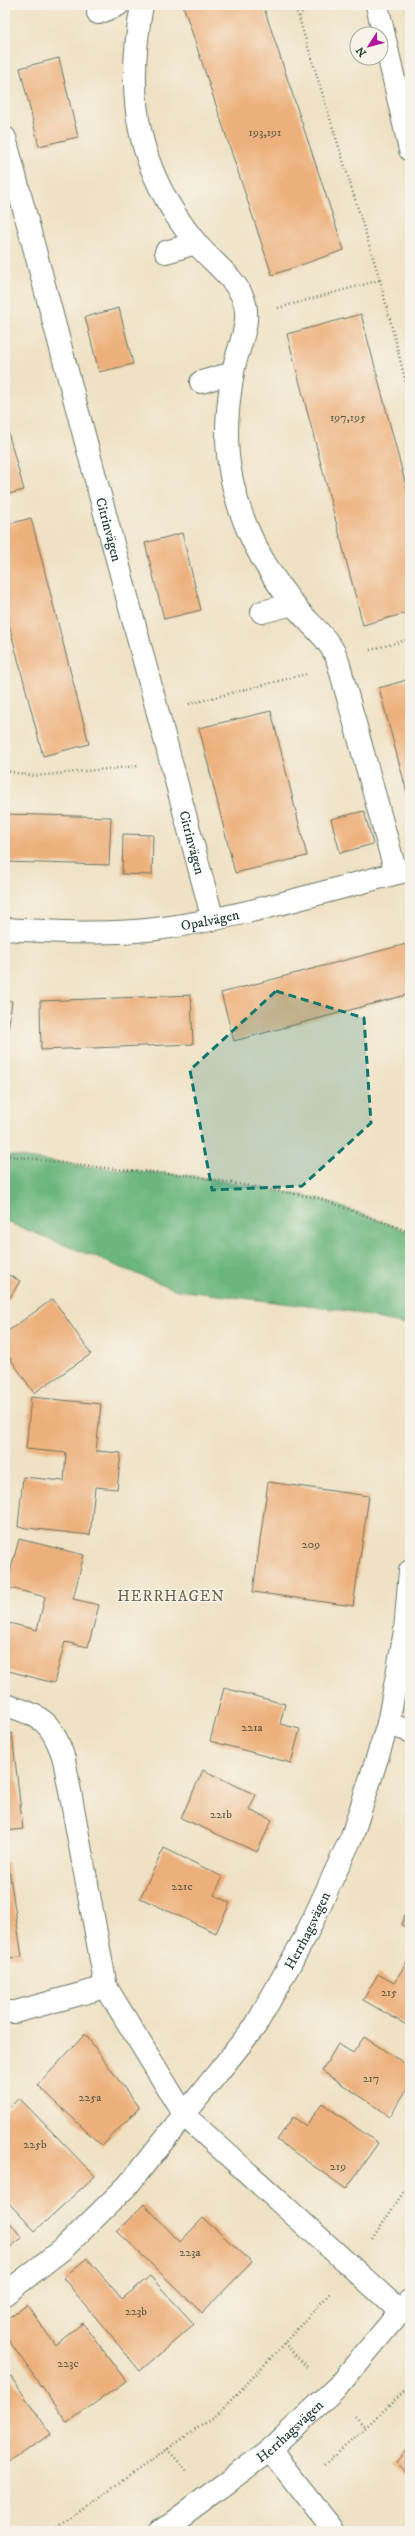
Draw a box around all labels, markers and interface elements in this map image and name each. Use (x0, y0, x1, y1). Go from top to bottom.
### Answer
north arrow (349, 26, 389, 66)
text: N (353, 44, 370, 59)
house number: 193,191 (249, 125, 281, 140)
house number: 197,195 (330, 410, 366, 425)
street label: Citrinvägen (91, 496, 125, 564)
street label: Citrinvägen (174, 809, 209, 877)
street label: Opalvägen (180, 906, 242, 935)
house number: 209 (302, 1537, 320, 1552)
district label: HERRHAGEN (117, 1587, 225, 1606)
house number: 221a (241, 1720, 264, 1735)
house number: 221b (210, 1807, 232, 1822)
house number: 221c (171, 1879, 193, 1894)
street label: Herrhagsvägen (281, 1889, 335, 1973)
house number: 215 (381, 1985, 397, 2000)
house number: 217 (363, 2071, 379, 2086)
house number: 225a (79, 2090, 102, 2105)
house number: 225b (23, 2137, 47, 2152)
house number: 219 (330, 2159, 346, 2174)
house number: 223a (179, 2245, 202, 2260)
house number: 223b (125, 2304, 147, 2319)
house number: 223c (57, 2356, 79, 2371)
street label: Herrhagsvägen (253, 2396, 328, 2467)

